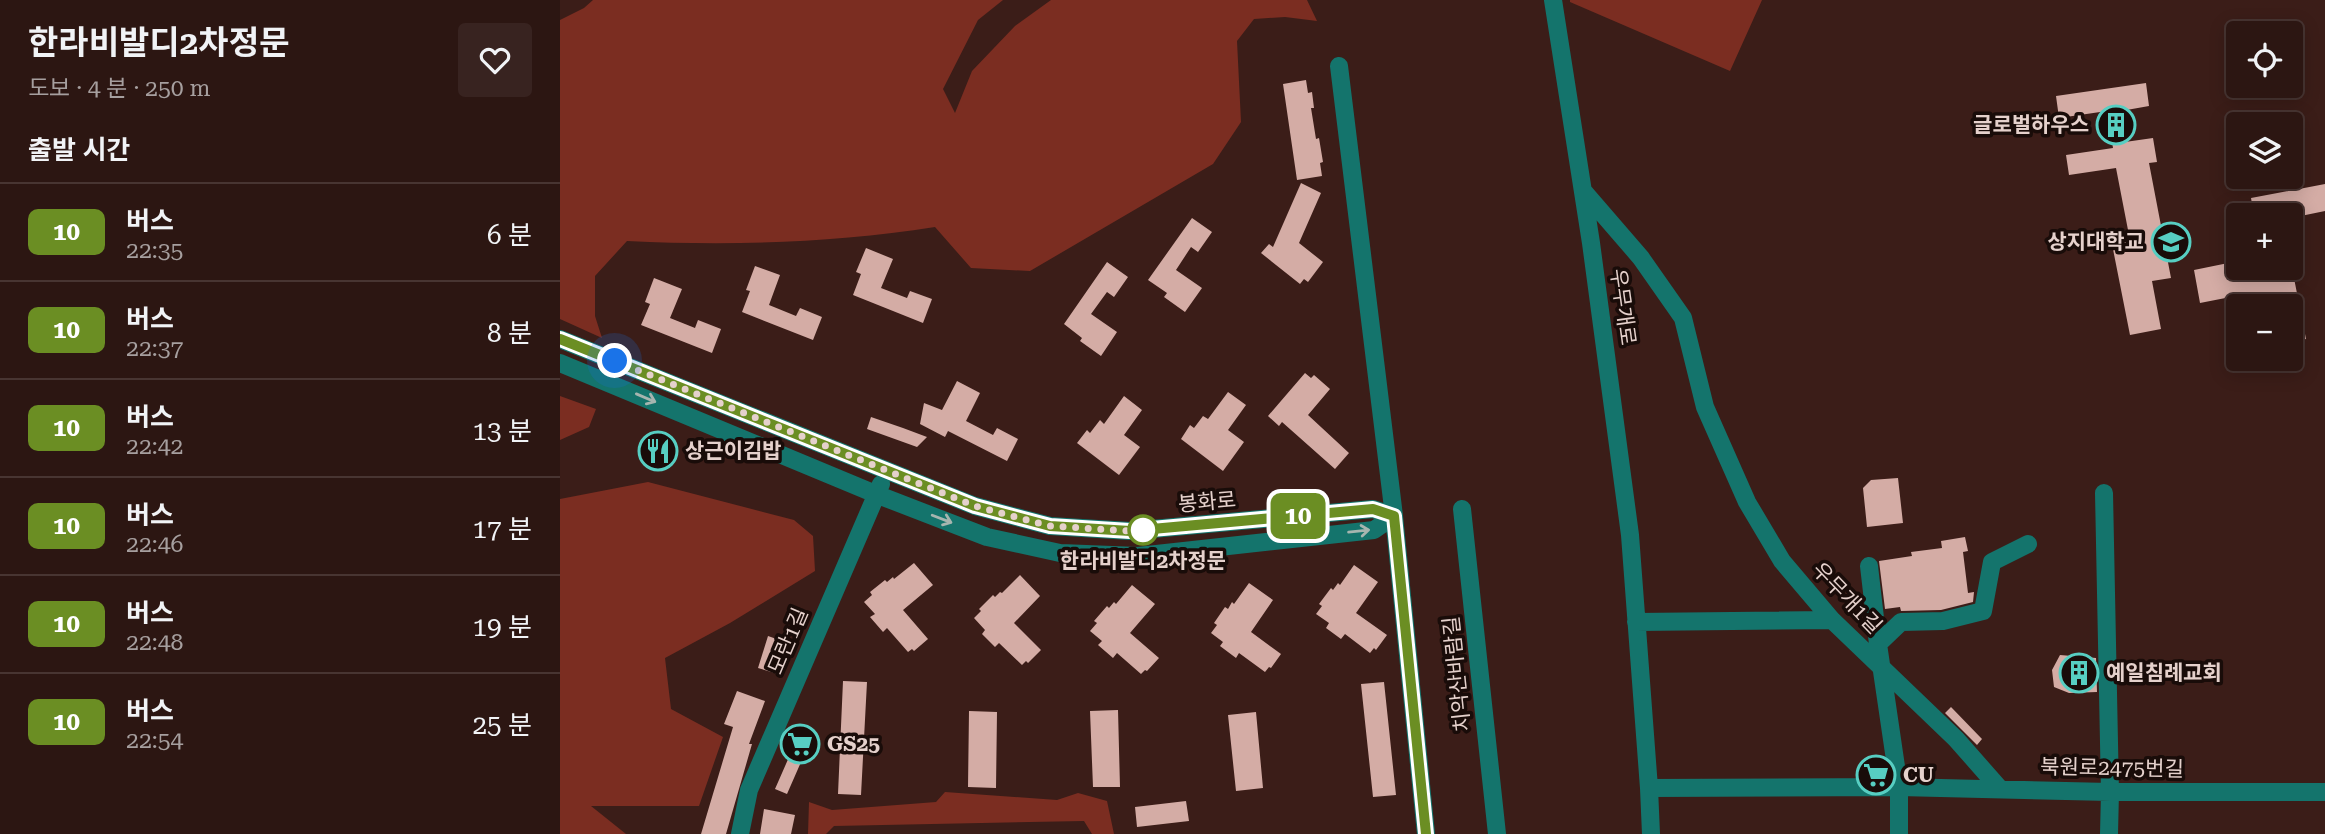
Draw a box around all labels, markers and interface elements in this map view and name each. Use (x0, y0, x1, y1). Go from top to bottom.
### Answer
map controls (2226, 21, 2303, 371)
button: locate (2226, 21, 2303, 98)
text: 한라비발디2차정문 (28, 23, 289, 62)
button: heart (458, 23, 532, 97)
text: 도보 · 4 분 · 250 m (28, 75, 211, 102)
building icon: 글로벌하우스 (2095, 104, 2137, 146)
button: layers (2226, 112, 2303, 189)
place label: 글로벌하우스 (1973, 113, 2089, 137)
text: 출발 시간 (28, 135, 130, 165)
button: + (2226, 203, 2303, 280)
text: 버스 (126, 206, 174, 236)
text: 10 (53, 218, 80, 246)
text: 6 분 (487, 220, 532, 250)
school or university icon: 상지대학교 (2150, 221, 2192, 263)
place label: 상지대학교 (2047, 230, 2144, 254)
text: 22:35 (126, 237, 183, 264)
street label: 우무개로 (1606, 267, 1640, 347)
button: − (2226, 294, 2303, 371)
text: 버스 (126, 304, 174, 334)
text: 10 (53, 316, 80, 344)
text: 8 분 (487, 318, 532, 348)
text: 22:37 (126, 335, 183, 362)
your location (597, 343, 632, 378)
one-way arrow (634, 393, 656, 406)
text: 버스 (126, 402, 174, 432)
text: 10 (53, 414, 80, 442)
text: 13 분 (472, 416, 532, 446)
restaurant icon: 상근이김밥 (637, 430, 679, 472)
text: 22:42 (126, 433, 183, 460)
place label: 상근이김밥 (685, 439, 782, 463)
street label: 봉화로 (1177, 488, 1237, 516)
line badge: 10 (1266, 493, 1330, 539)
text: 버스 (126, 500, 174, 530)
text: 10 (1285, 502, 1311, 530)
text: 10 (53, 512, 80, 540)
one-way arrow (930, 513, 952, 526)
text: 17 분 (472, 514, 532, 544)
marker: 한라비발디2차정문 (1128, 515, 1158, 545)
one-way arrow (1347, 525, 1370, 538)
text: 22:46 (126, 531, 183, 558)
place label: 한라비발디2차정문 (1060, 549, 1226, 573)
street label: 우무개1길 (1807, 558, 1887, 638)
text: 버스 (126, 598, 174, 628)
street label: 모란1길 (763, 604, 813, 678)
text: 10 (53, 610, 80, 638)
text: 19 분 (472, 612, 532, 642)
street label: 치악산바람길 (1439, 615, 1475, 733)
text: 22:48 (126, 629, 183, 656)
building icon: 예일침례교회 (2058, 652, 2100, 694)
place label: 예일침례교회 (2106, 661, 2222, 685)
text: 버스 (126, 696, 174, 726)
text: 10 (53, 708, 80, 736)
text: 25 분 (472, 710, 532, 740)
supermarket icon: GS25 (779, 723, 821, 765)
text: 22:54 (126, 727, 183, 754)
place label: GS25 (827, 732, 880, 756)
supermarket icon: CU (1855, 754, 1897, 796)
street label: 북원로2475번길 (2040, 755, 2184, 781)
place label: CU (1903, 763, 1934, 787)

